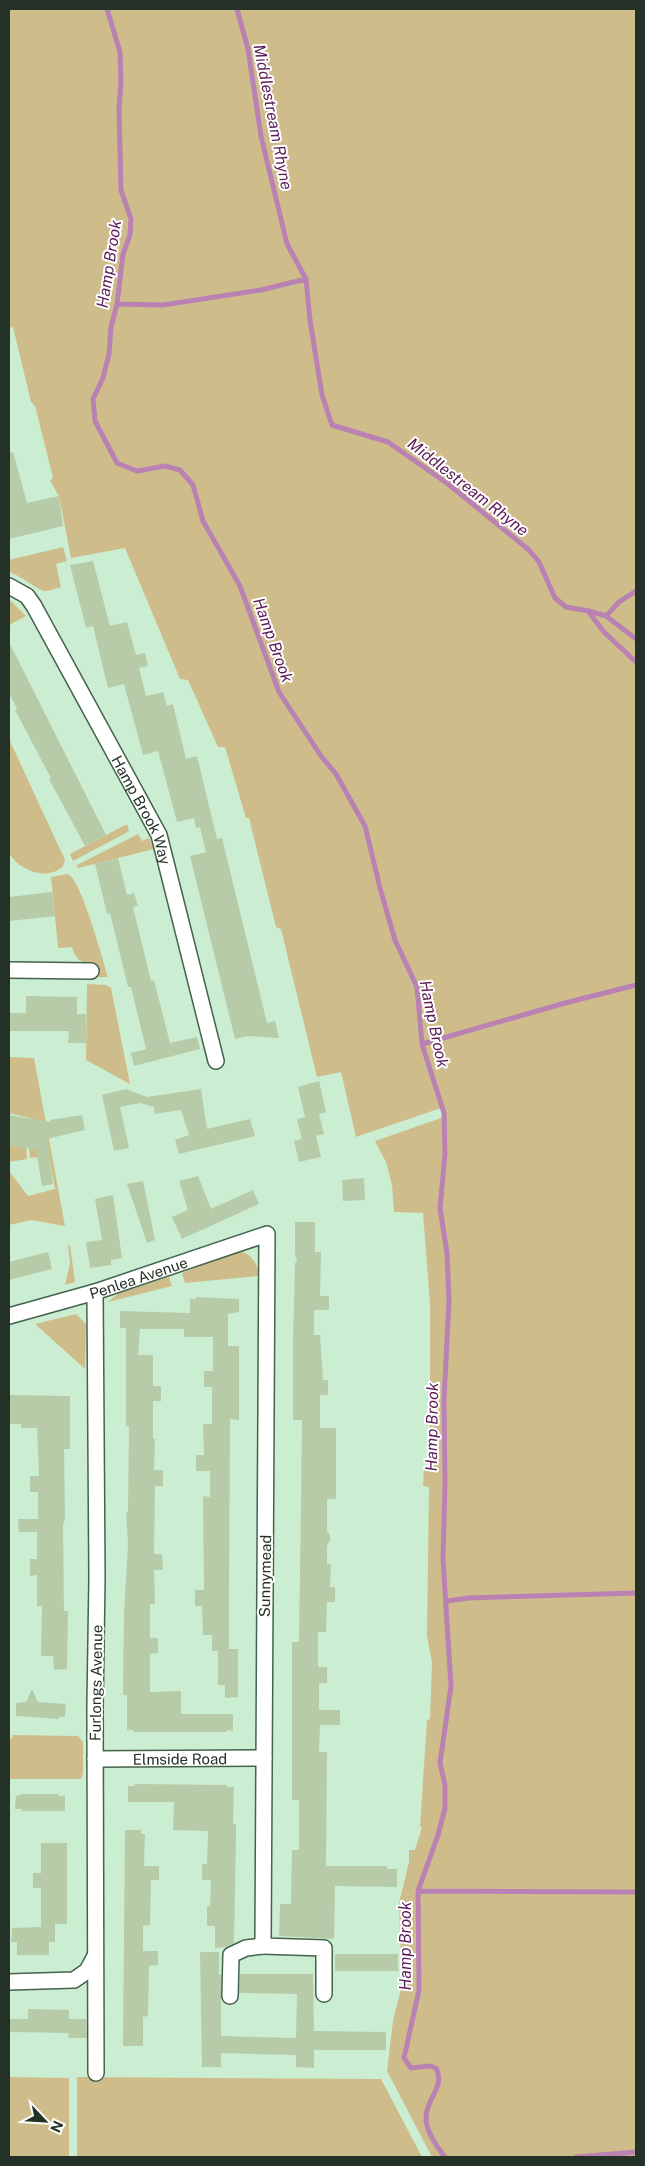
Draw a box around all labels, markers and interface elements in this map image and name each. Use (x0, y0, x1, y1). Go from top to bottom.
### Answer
water label: Middlestream Rhyne (250, 43, 296, 192)
water label: Hamp Brook (93, 218, 125, 309)
water label: Middlestream Rhyne (404, 434, 532, 540)
water label: Hamp Brook (249, 595, 297, 685)
street label: Hamp Brook Way (109, 752, 175, 866)
water label: Hamp Brook (415, 979, 453, 1070)
street label: Penlea Avenue (87, 1253, 190, 1302)
water label: Hamp Brook (422, 1382, 442, 1472)
street label: Sunnymead (256, 1535, 274, 1617)
street label: Furlongs Avenue (86, 1625, 106, 1741)
street label: Elmside Road (133, 1750, 227, 1767)
water label: Hamp Brook (396, 1901, 415, 1990)
north arrow (20, 2096, 70, 2146)
text: N (47, 2118, 66, 2135)

